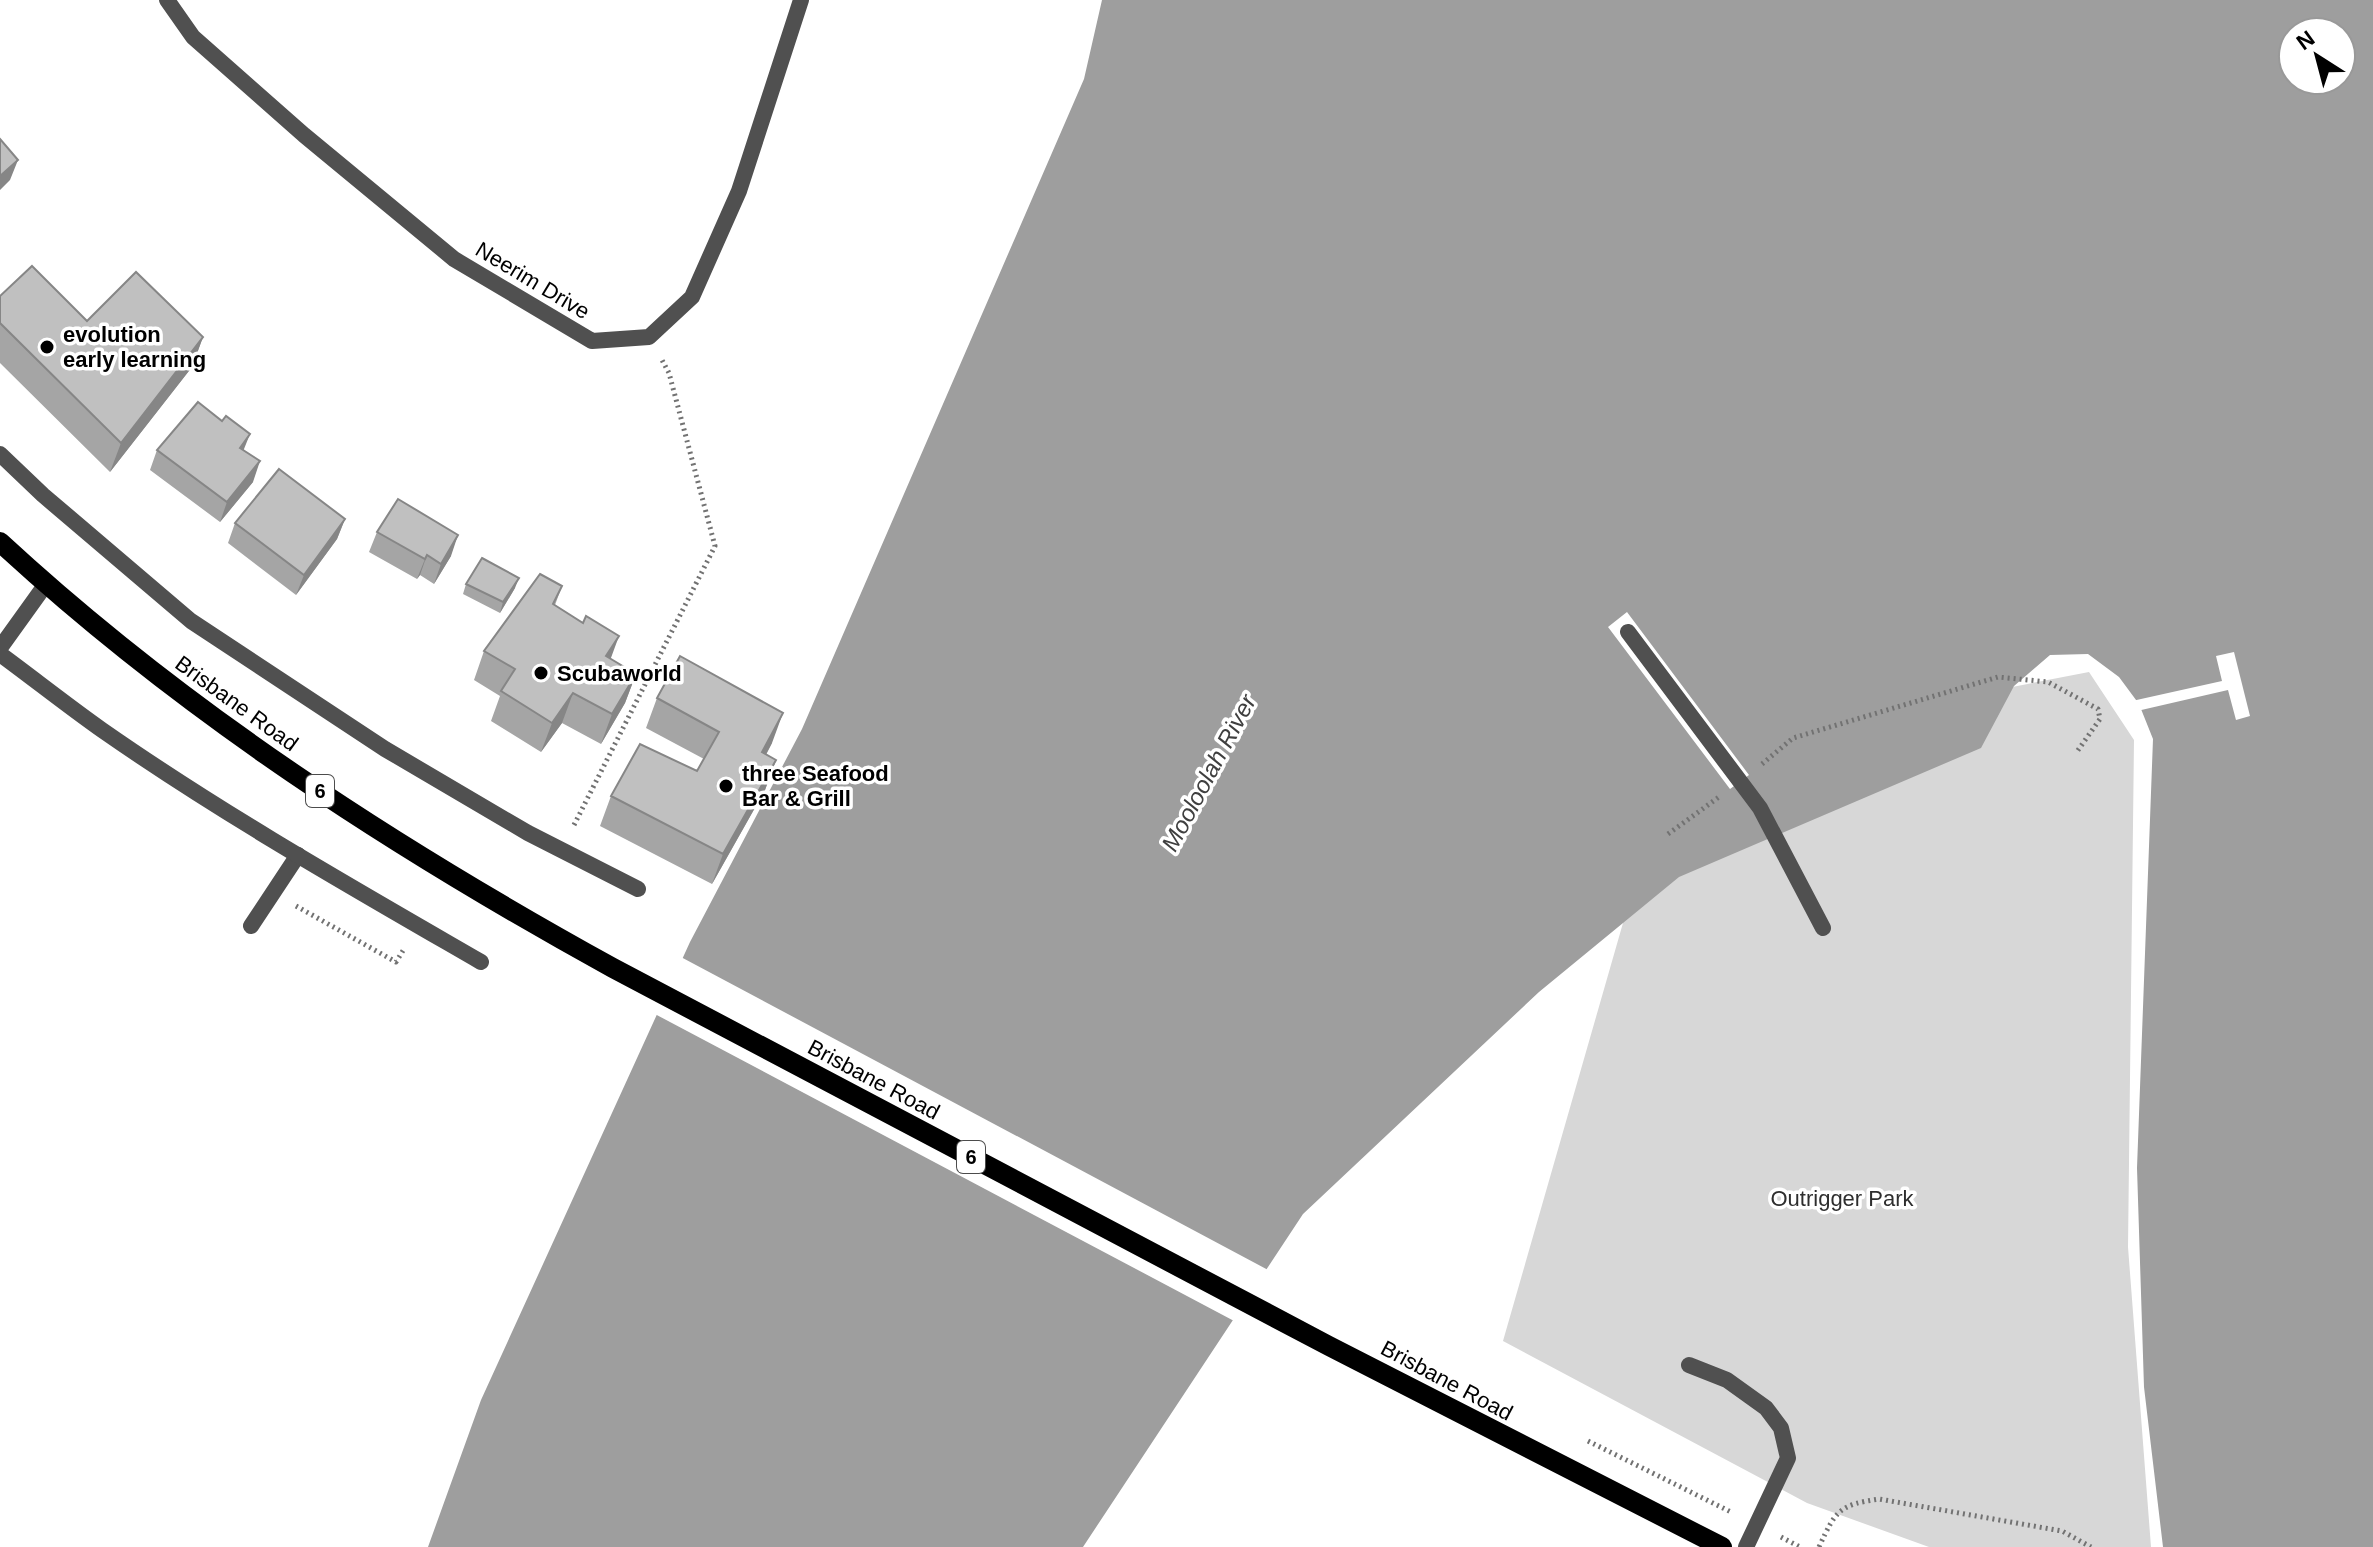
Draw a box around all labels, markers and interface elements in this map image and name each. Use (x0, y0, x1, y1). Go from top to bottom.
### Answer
north arrow (2277, 16, 2357, 96)
text: N (2292, 25, 2319, 55)
street label: Neerim Drive (471, 237, 594, 324)
place label: evolution early learning (63, 322, 206, 372)
marker: evolution early learning (38, 338, 56, 356)
street label: Brisbane Road (170, 651, 303, 756)
place label: Scubaworld (557, 661, 682, 686)
marker: Scubaworld (532, 664, 550, 682)
water label: Mooloolah River (1156, 689, 1262, 856)
place label: three Seafood Bar & Grill (742, 761, 889, 811)
road number: 6 (306, 775, 334, 807)
marker: three Seafood Bar & Grill (717, 777, 735, 795)
street label: Brisbane Road (804, 1034, 944, 1125)
road number: 6 (957, 1141, 985, 1173)
park label: Outrigger Park (1770, 1186, 1915, 1211)
street label: Brisbane Road (1377, 1335, 1517, 1426)

